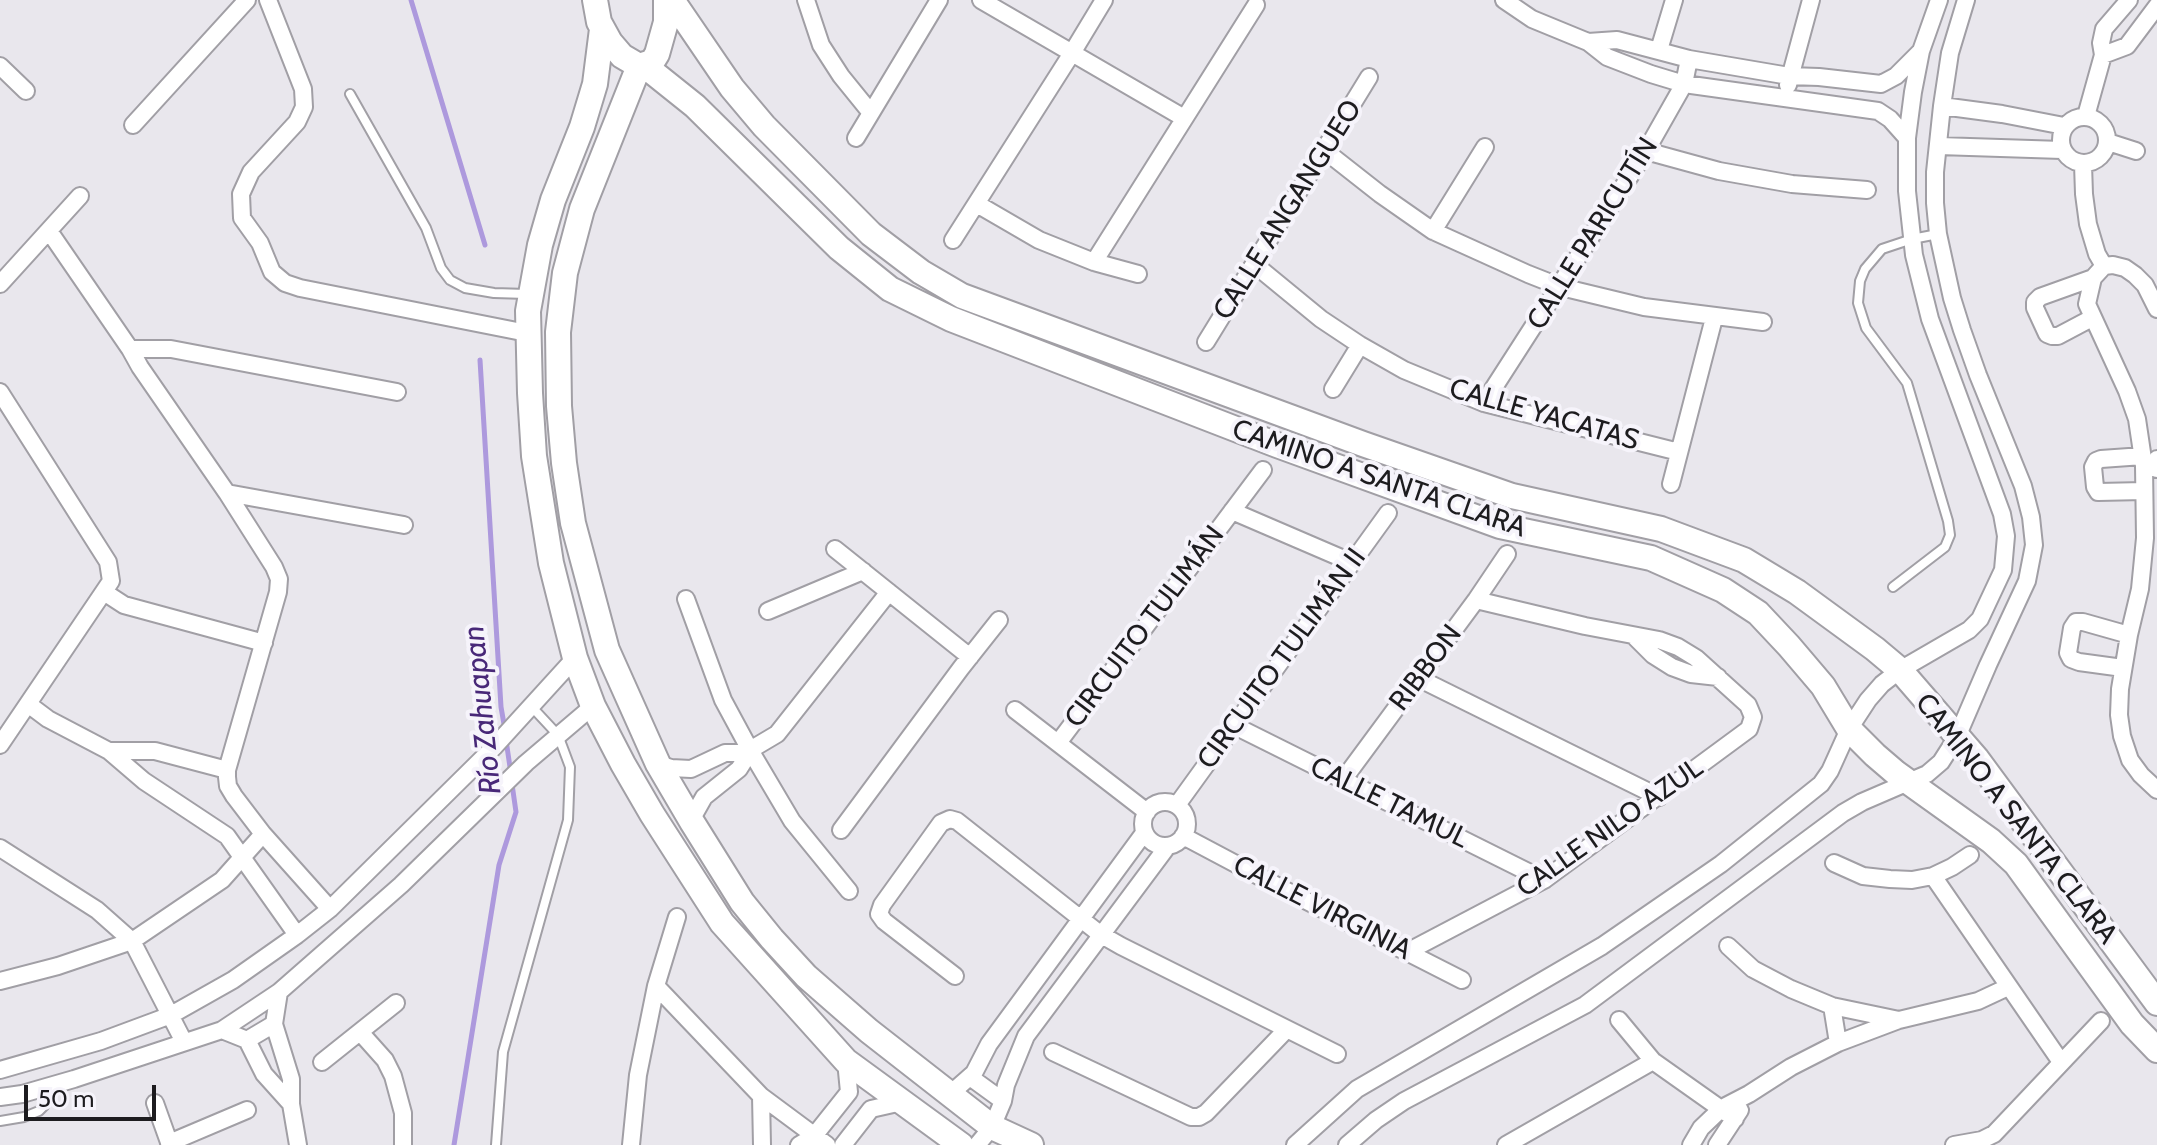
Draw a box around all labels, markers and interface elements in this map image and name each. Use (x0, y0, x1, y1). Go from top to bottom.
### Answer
street label: CALLE ANGANGUEO (1207, 94, 1369, 326)
street label: CALLE PARICUTÍN (1521, 132, 1665, 336)
street label: CALLE YACATAS (1445, 372, 1643, 458)
street label: CAMINO A SANTA CLARA (1228, 413, 1530, 545)
street label: CIRCUITO TULIMÁN (1058, 519, 1232, 735)
street label: CIRCUITO TULIMÁN II (1191, 542, 1373, 776)
street label: RIBBON (1383, 618, 1469, 718)
water label: Río Zahuapan (456, 624, 510, 796)
street label: CAMINO A SANTA CLARA (1908, 687, 2124, 951)
street label: CALLE TAMUL (1304, 750, 1474, 856)
street label: CALLE NILO AZUL (1511, 751, 1709, 905)
street label: CALLE VIRGINIA (1227, 849, 1417, 967)
scale bar (28, 1069, 160, 1119)
text: 50 m (38, 1084, 94, 1113)

